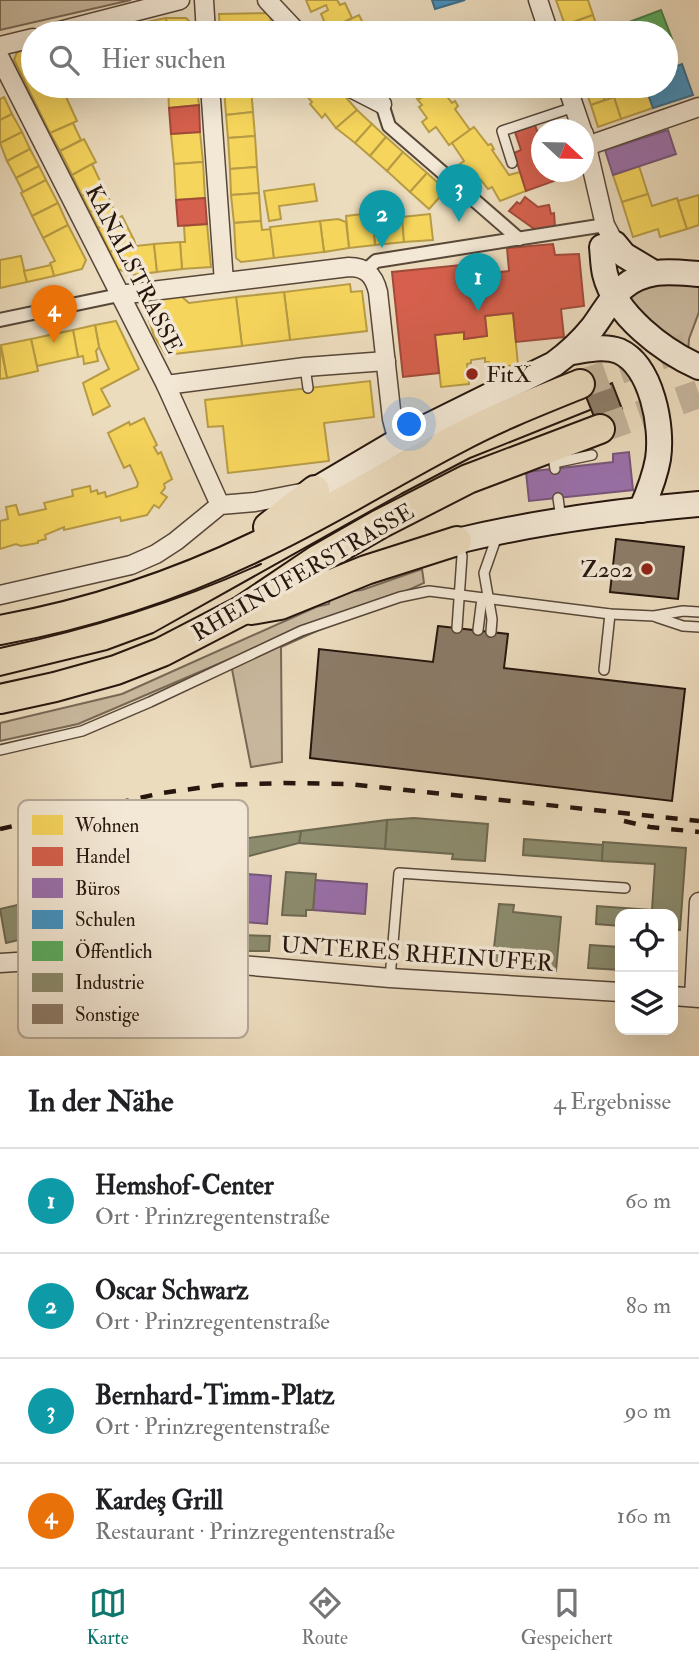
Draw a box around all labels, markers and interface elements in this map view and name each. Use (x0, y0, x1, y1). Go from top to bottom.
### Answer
search box (21, 21, 678, 98)
icon: search (45, 41, 83, 79)
text: Hier suchen (101, 44, 226, 76)
north arrow (531, 119, 594, 182)
pin: 3 (436, 164, 482, 222)
street label: KANALSTRASSE (79, 180, 189, 358)
pin: 2 (359, 190, 405, 248)
pin: 1 (455, 253, 501, 311)
pin: 4 (31, 285, 77, 343)
place label: FitX (486, 360, 532, 389)
marker: FitX (464, 366, 480, 382)
your location (392, 407, 426, 441)
street label: RHEINUFERSTRASSE (187, 497, 419, 647)
place label: Z202 (581, 555, 633, 584)
marker: Z202 (639, 561, 655, 577)
legend (18, 800, 248, 1038)
text: Wohnen (74, 814, 139, 838)
text: Handel (75, 845, 130, 869)
text: Büros (75, 877, 120, 901)
text: Schulen (75, 908, 136, 932)
map controls (615, 909, 678, 1035)
button: locate (615, 909, 678, 972)
street label: UNTERES RHEINUFER (280, 930, 555, 978)
text: Öffentlich (75, 939, 153, 964)
text: Industrie (75, 971, 144, 995)
button: layers (615, 972, 678, 1035)
text: Sonstige (75, 1003, 140, 1027)
text: In der Nähe (28, 1083, 173, 1120)
text: 4 Ergebnisse (553, 1087, 671, 1116)
text: Hemshof-Center (95, 1170, 274, 1202)
text: 1 (47, 1186, 55, 1215)
text: 60 m (625, 1186, 671, 1215)
text: Ort · Prinzregentenstraße (95, 1202, 330, 1231)
text: Oscar Schwarz (95, 1275, 249, 1307)
text: 2 (45, 1291, 57, 1320)
text: 80 m (626, 1291, 671, 1320)
text: Ort · Prinzregentenstraße (95, 1307, 330, 1336)
text: Bernhard-Timm-Platz (95, 1380, 334, 1412)
text: 3 (47, 1396, 55, 1425)
text: 90 m (625, 1396, 671, 1425)
text: Ort · Prinzregentenstraße (95, 1412, 330, 1441)
text: Kardeş Grill (95, 1485, 223, 1517)
text: 4 (45, 1501, 57, 1530)
text: 160 m (617, 1501, 671, 1530)
text: Restaurant · Prinzregentenstraße (95, 1517, 395, 1546)
tab: Karte (86, 1584, 129, 1650)
tab: Route (302, 1584, 348, 1650)
tab: Gespeichert (521, 1584, 613, 1650)

